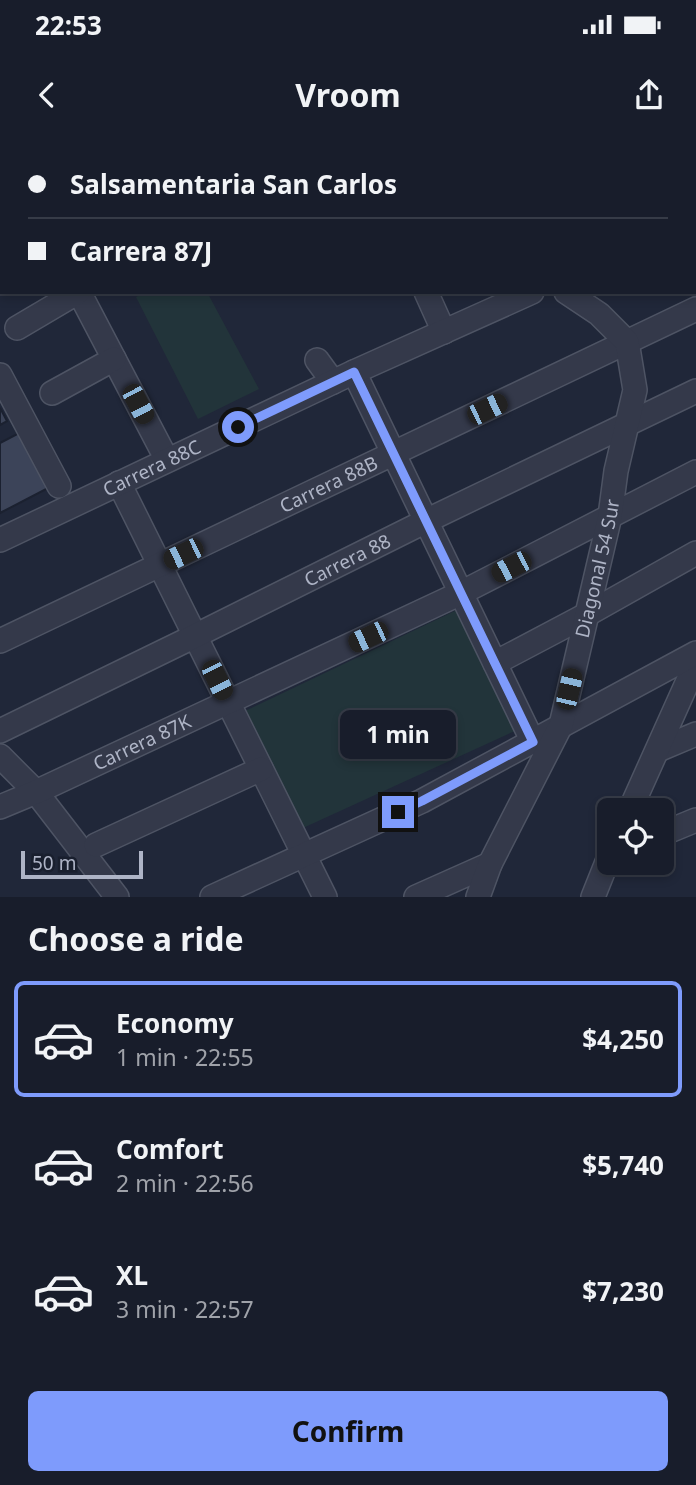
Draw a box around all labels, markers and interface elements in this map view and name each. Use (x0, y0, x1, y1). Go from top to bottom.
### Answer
text: 22:53 (35, 7, 102, 43)
text: Vroom (295, 73, 401, 116)
icon: back (28, 76, 66, 114)
icon: share (630, 76, 668, 114)
text: Salsamentaria San Carlos (70, 166, 397, 202)
text: Carrera 87J (70, 233, 212, 269)
car (119, 381, 158, 427)
car (464, 390, 511, 428)
route start (222, 411, 254, 443)
street label: Carrera 88C (99, 434, 205, 502)
street label: Carrera 88B (275, 450, 382, 519)
street label: Diagonal 54 Sur (569, 497, 625, 640)
street label: Carrera 88 (300, 528, 395, 593)
car (160, 535, 207, 573)
car (488, 548, 535, 586)
car (345, 619, 392, 655)
car (199, 657, 236, 703)
car (555, 666, 584, 712)
street label: Carrera 87K (89, 708, 195, 776)
callout: 1 min (340, 710, 456, 760)
text: 1 min (366, 718, 430, 750)
route end (382, 796, 414, 828)
map controls (597, 798, 674, 875)
button: locate (597, 798, 674, 875)
scale bar (21, 848, 144, 880)
text: 50 m (32, 850, 76, 876)
text: Choose a ride (28, 917, 244, 960)
text: Economy (116, 1005, 234, 1041)
icon: car (32, 1008, 95, 1071)
text: $4,250 (582, 1021, 664, 1057)
text: 1 min · 22:55 (116, 1041, 254, 1073)
text: Comfort (116, 1131, 224, 1167)
icon: car (32, 1134, 95, 1197)
text: $5,740 (582, 1147, 664, 1183)
text: 2 min · 22:56 (116, 1167, 254, 1199)
text: XL (116, 1257, 148, 1293)
icon: car (32, 1260, 95, 1323)
text: $7,230 (582, 1273, 664, 1309)
text: 3 min · 22:57 (116, 1293, 254, 1325)
button: Confirm (28, 1391, 668, 1471)

